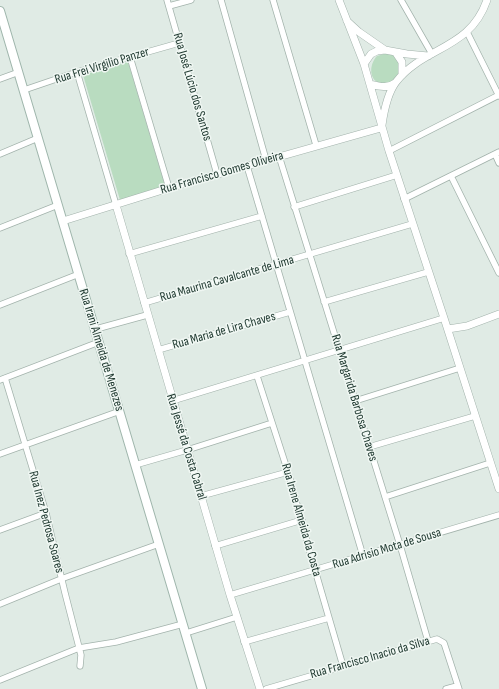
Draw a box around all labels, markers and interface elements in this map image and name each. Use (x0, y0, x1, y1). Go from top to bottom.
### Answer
street label: Rua José Lúcio dos Santos (169, 31, 215, 143)
street label: Rua Frei Virgilio Panzer (53, 44, 151, 88)
street label: Rua Francisco Gomes Oliveira (159, 148, 285, 198)
street label: Rua Maurina Cavalcante de Lima (158, 252, 296, 306)
street label: Rua Irani Almeida de Menezes (75, 287, 127, 413)
street label: Rua Maria de Lira Chaves (171, 309, 277, 353)
street label: Rua Margarida Barbosa Chaves (327, 333, 381, 463)
street label: Rua Jessé da Costa Cabral (162, 392, 210, 502)
street label: Rua Irene Almeida da Costa (277, 462, 325, 578)
street label: Rua Inez Pedrosa Soares (25, 469, 67, 575)
street label: Rua Adrisio Mota de Sousa (331, 525, 443, 573)
street label: Rua Francisco Inacio da Silva (309, 633, 431, 683)

